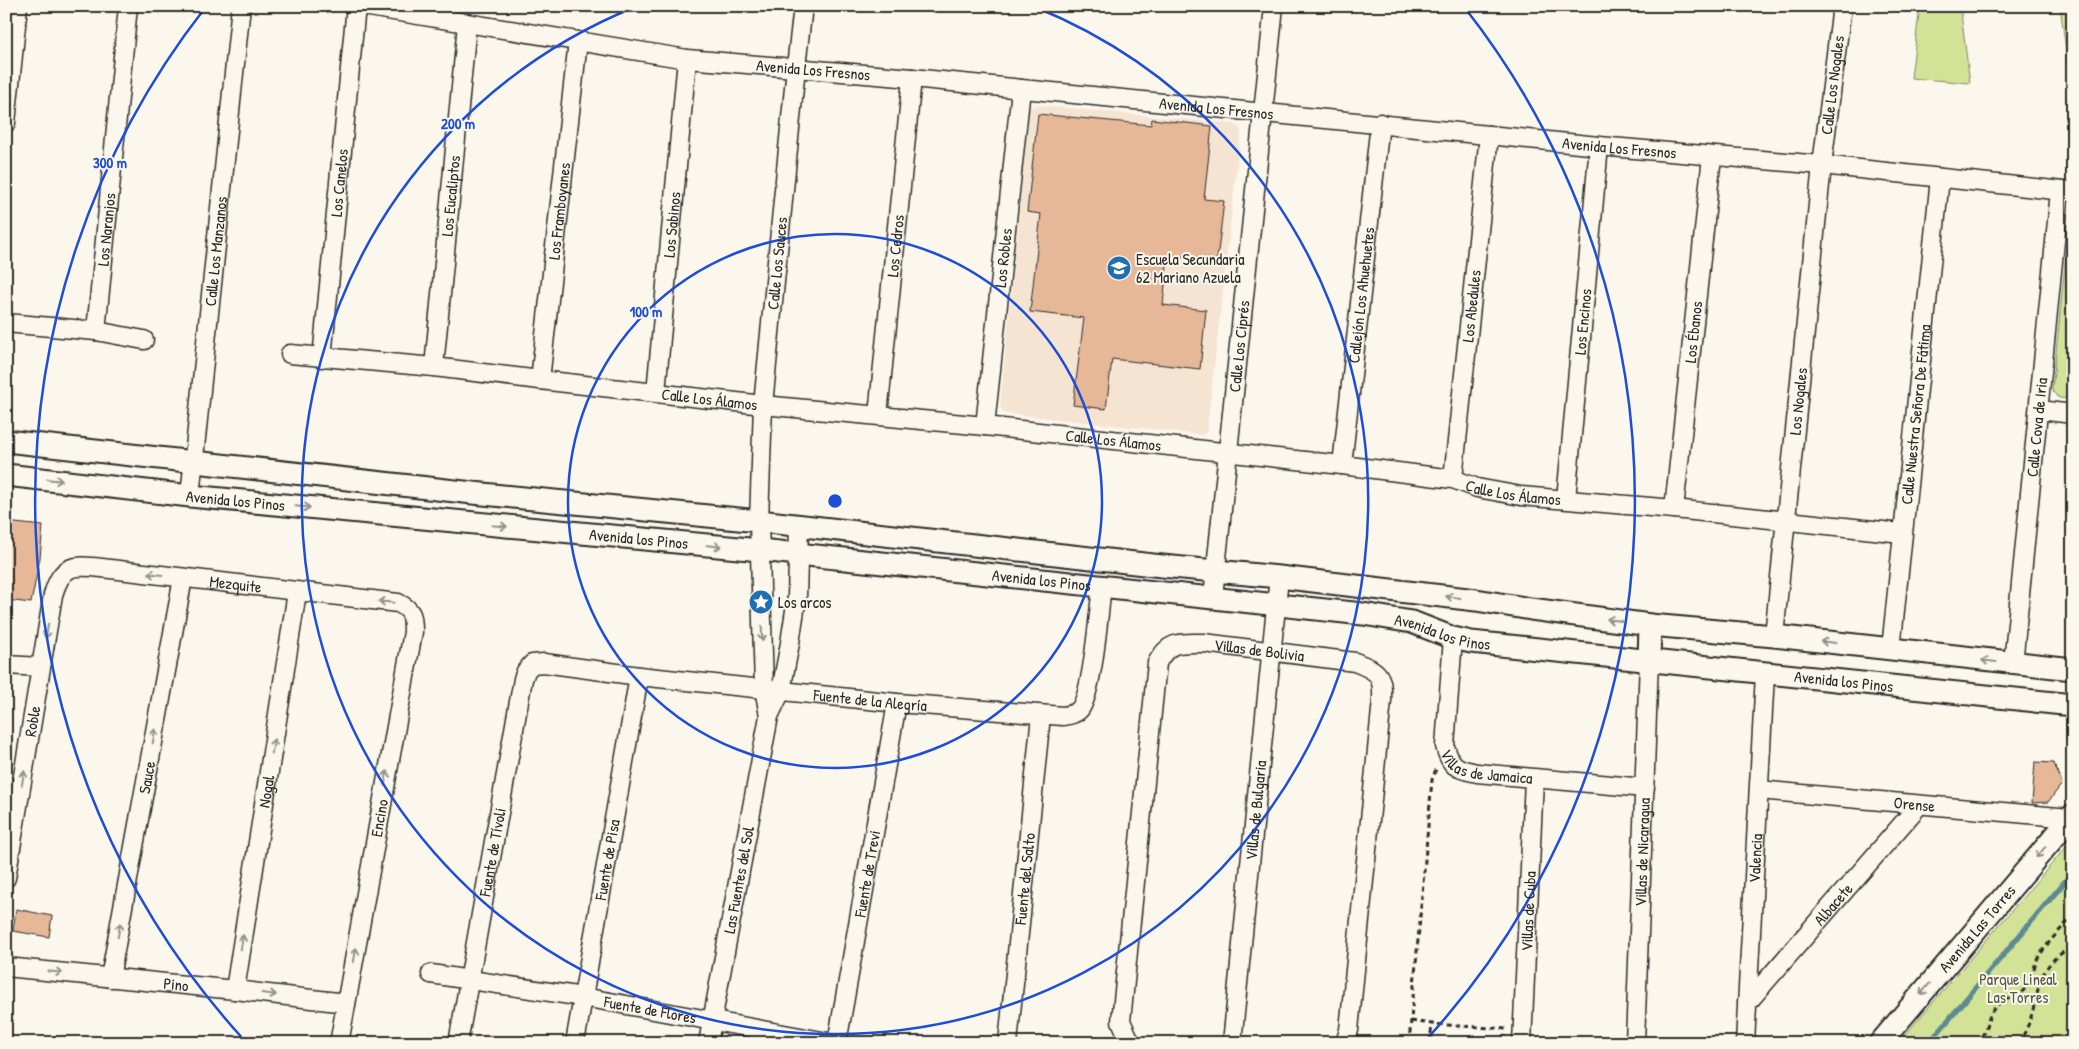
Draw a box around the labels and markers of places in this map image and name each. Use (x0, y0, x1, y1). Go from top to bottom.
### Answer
place label: Escuela Secundaria 62 Mariano Azuela (1136, 248, 1245, 288)
school or university icon: Escuela Secundaria 62 Mariano Azuela (1106, 255, 1132, 281)
centre of rings (826, 492, 844, 510)
place icon: Los arcos (748, 589, 774, 615)
place label: Los arcos (778, 591, 832, 613)

